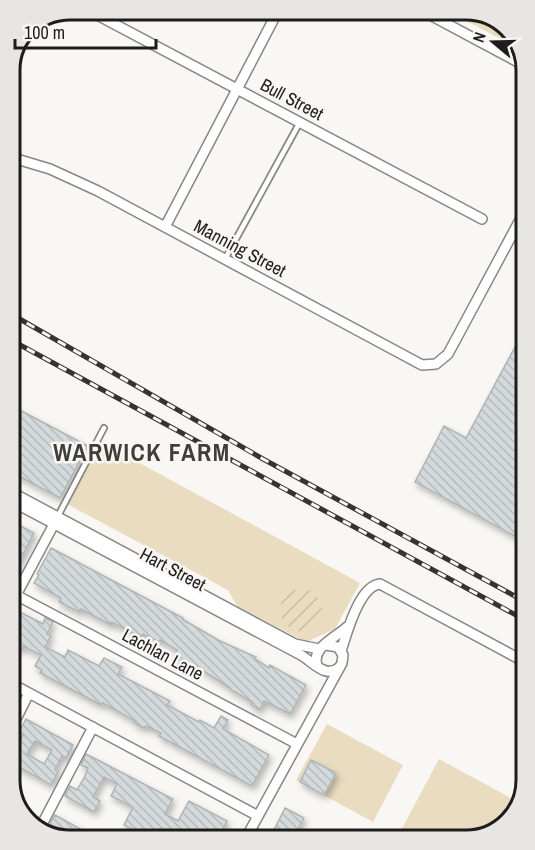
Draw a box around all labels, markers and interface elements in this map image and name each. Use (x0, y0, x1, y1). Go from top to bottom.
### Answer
scale bar (15, 12, 156, 50)
north arrow (463, 12, 523, 72)
text: 100 m (24, 20, 65, 45)
text: N (467, 29, 491, 45)
street label: Bull Street (256, 72, 328, 126)
street label: Manning Street (190, 213, 290, 283)
district label: WARWICK FARM (53, 436, 231, 468)
street label: Hart Street (136, 541, 210, 597)
street label: Lachlan Lane (118, 622, 208, 686)

